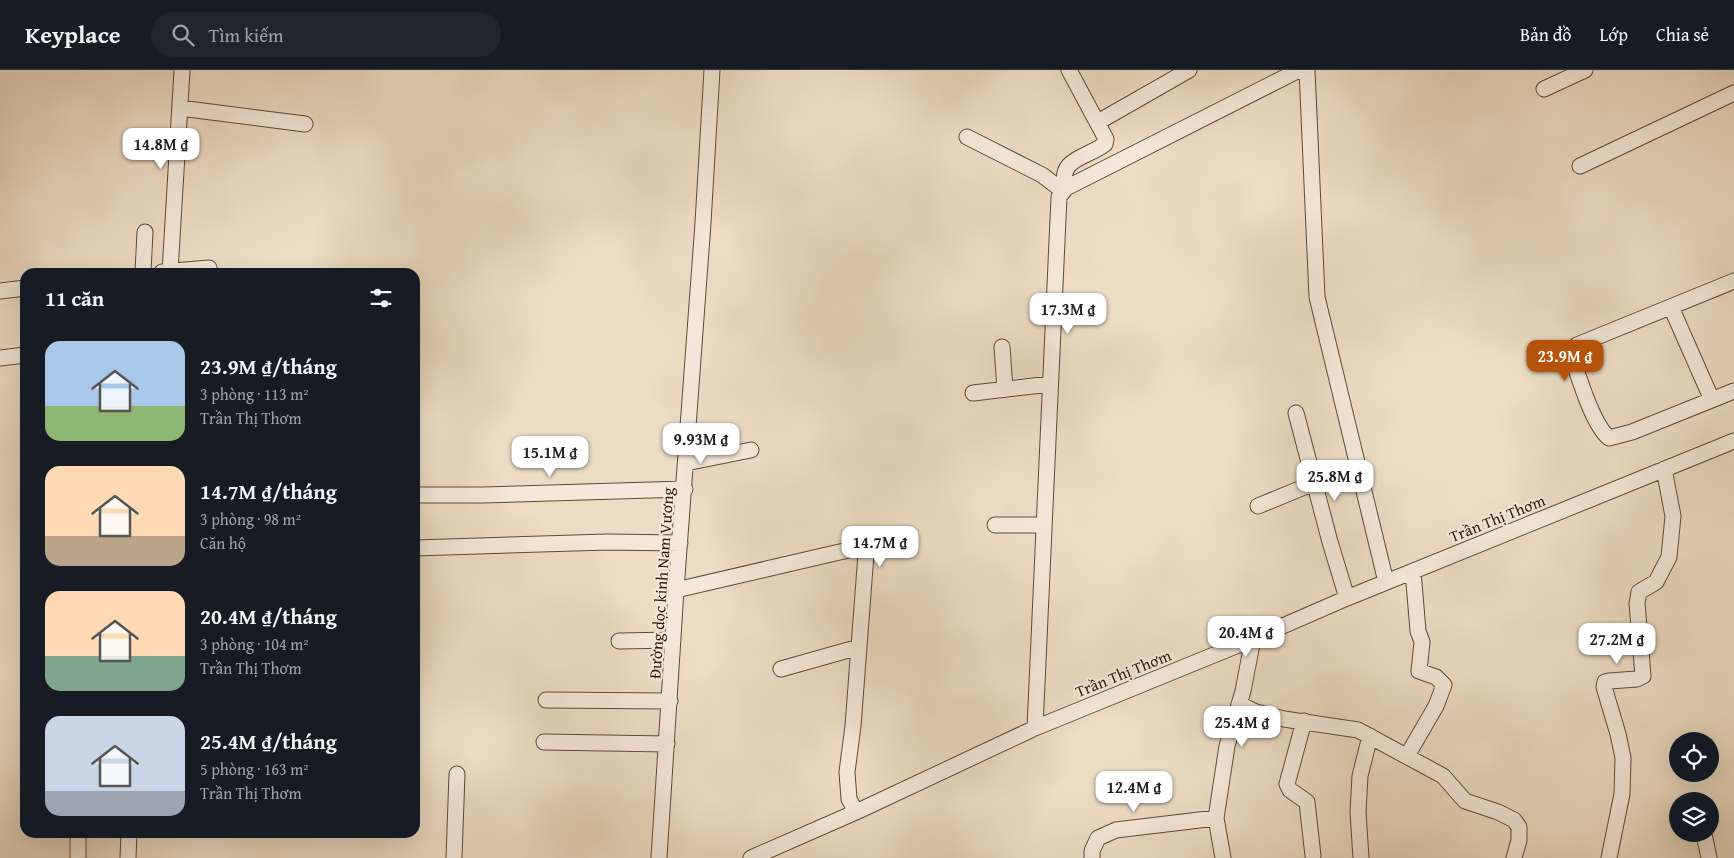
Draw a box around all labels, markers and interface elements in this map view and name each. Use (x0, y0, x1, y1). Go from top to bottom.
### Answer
search box (151, 12, 501, 57)
text: Keyplace (25, 17, 121, 52)
icon: search (169, 21, 197, 49)
text: Tìm kiếm (209, 21, 284, 49)
text: Bản đồ (1520, 21, 1572, 48)
text: Lớp (1600, 21, 1628, 48)
text: Chia sẻ (1656, 21, 1709, 48)
pin: 14.8M ₫ (115, 128, 207, 170)
text: 14.8M ₫ (134, 132, 188, 156)
text: 11 căn (45, 283, 104, 314)
icon: filters (367, 284, 395, 312)
pin: 17.3M ₫ (1022, 292, 1114, 335)
text: 17.3M ₫ (1041, 297, 1095, 321)
pin: 23.9M ₫ (1519, 340, 1611, 382)
text: 23.9M ₫ (1538, 344, 1592, 368)
text: 23.9M ₫/tháng (200, 351, 337, 382)
icon: home (85, 361, 145, 421)
text: 3 phòng · 113 m² (200, 382, 309, 406)
text: Trần Thị Thơm (200, 406, 302, 430)
pin: 9.93M ₫ (655, 422, 747, 465)
text: 9.93M ₫ (674, 427, 728, 451)
pin: 15.1M ₫ (504, 436, 596, 478)
text: 15.1M ₫ (523, 440, 577, 464)
pin: 25.8M ₫ (1289, 460, 1381, 502)
text: 25.8M ₫ (1308, 464, 1362, 488)
text: 14.7M ₫/tháng (200, 476, 337, 507)
icon: home (85, 486, 145, 546)
street label: Đường dọc kinh Nam Vương (642, 487, 680, 679)
street label: Trần Thị Thơm (1445, 488, 1549, 548)
text: 3 phòng · 98 m² (200, 507, 301, 531)
pin: 14.7M ₫ (834, 526, 926, 568)
text: 14.7M ₫ (853, 530, 907, 554)
text: Căn hộ (200, 531, 246, 555)
text: 20.4M ₫/tháng (200, 601, 337, 632)
icon: home (85, 611, 145, 671)
pin: 20.4M ₫ (1200, 616, 1292, 658)
text: 20.4M ₫ (1219, 620, 1273, 644)
pin: 27.2M ₫ (1571, 622, 1663, 665)
text: 27.2M ₫ (1590, 627, 1644, 651)
text: 3 phòng · 104 m² (200, 632, 309, 656)
street label: Trần Thị Thơm (1071, 643, 1175, 703)
text: Trần Thị Thơm (200, 656, 302, 680)
pin: 25.4M ₫ (1196, 706, 1288, 748)
text: 25.4M ₫ (1215, 710, 1269, 734)
text: 25.4M ₫/tháng (200, 726, 337, 757)
map controls (1669, 732, 1719, 842)
button: locate (1669, 732, 1719, 782)
icon: home (85, 736, 145, 796)
text: 5 phòng · 163 m² (200, 757, 309, 781)
pin: 12.4M ₫ (1088, 770, 1180, 813)
text: 12.4M ₫ (1107, 775, 1161, 799)
text: Trần Thị Thơm (200, 781, 302, 805)
button: layers (1669, 792, 1719, 842)

